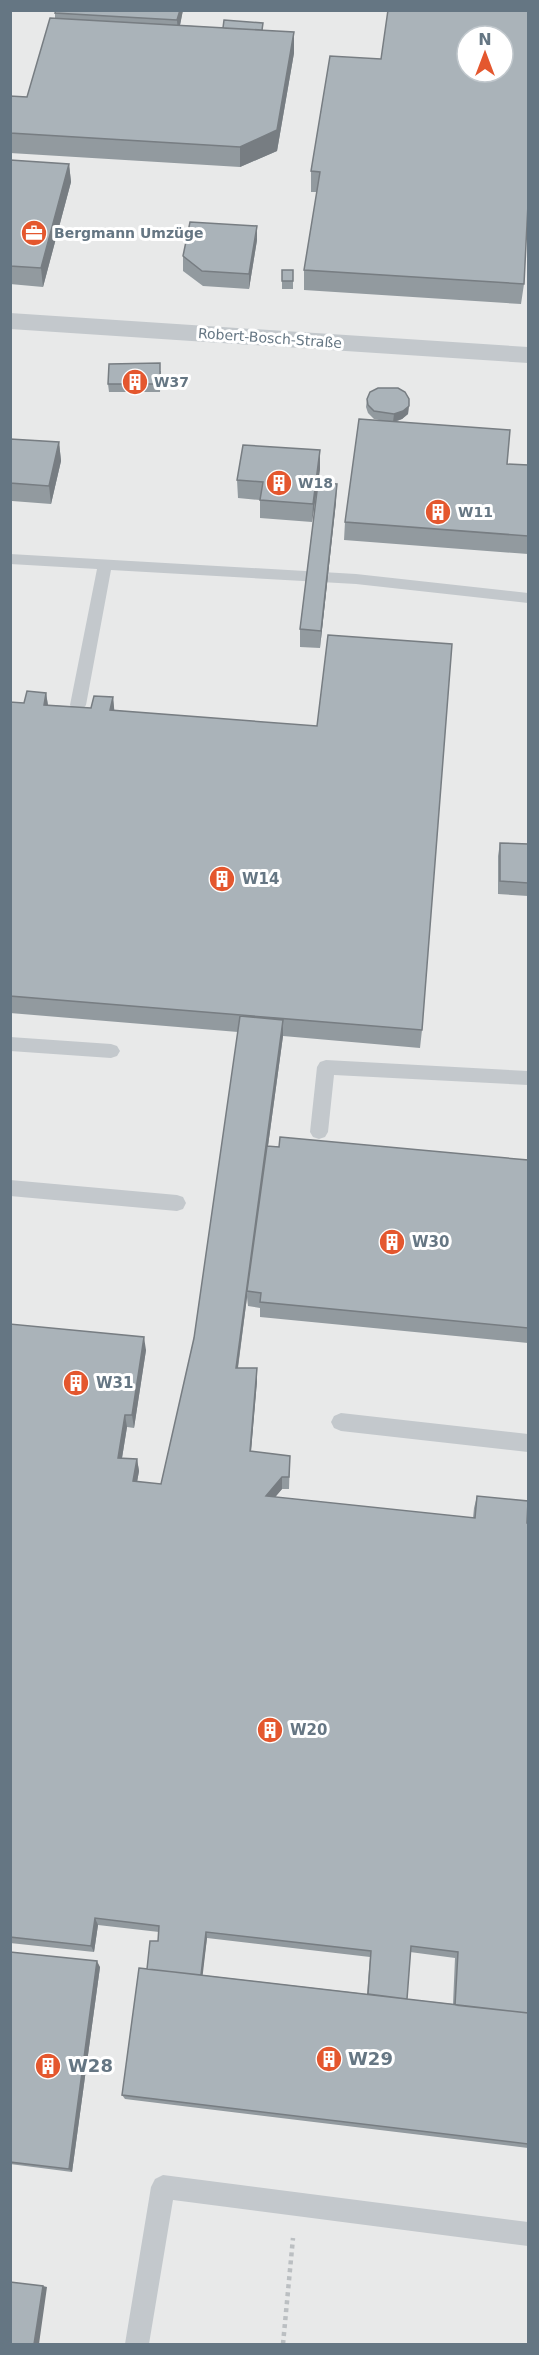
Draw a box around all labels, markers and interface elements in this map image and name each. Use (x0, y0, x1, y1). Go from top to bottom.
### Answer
north arrow (455, 24, 515, 84)
text: N (478, 30, 492, 49)
office icon: Bergmann Umzüge (19, 218, 49, 248)
place label: Bergmann Umzüge (54, 225, 204, 241)
street label: Robert-Bosch-Straße (198, 325, 342, 351)
building icon: W37 (120, 367, 150, 397)
place label: W37 (154, 374, 189, 390)
building icon: W18 (264, 468, 294, 498)
place label: W18 (298, 475, 333, 491)
building icon: W11 (423, 497, 453, 527)
place label: W11 (458, 504, 493, 520)
building icon: W14 (207, 864, 237, 894)
place label: W14 (242, 870, 279, 888)
building icon: W30 (377, 1227, 407, 1257)
place label: W30 (412, 1233, 449, 1251)
building icon: W31 (61, 1368, 91, 1398)
place label: W31 (96, 1374, 133, 1392)
building icon: W20 (255, 1715, 285, 1745)
place label: W20 (290, 1721, 327, 1739)
building icon: W29 (314, 2044, 344, 2074)
place label: W29 (348, 2048, 393, 2069)
building icon: W28 (33, 2051, 63, 2081)
place label: W28 (68, 2055, 113, 2076)

